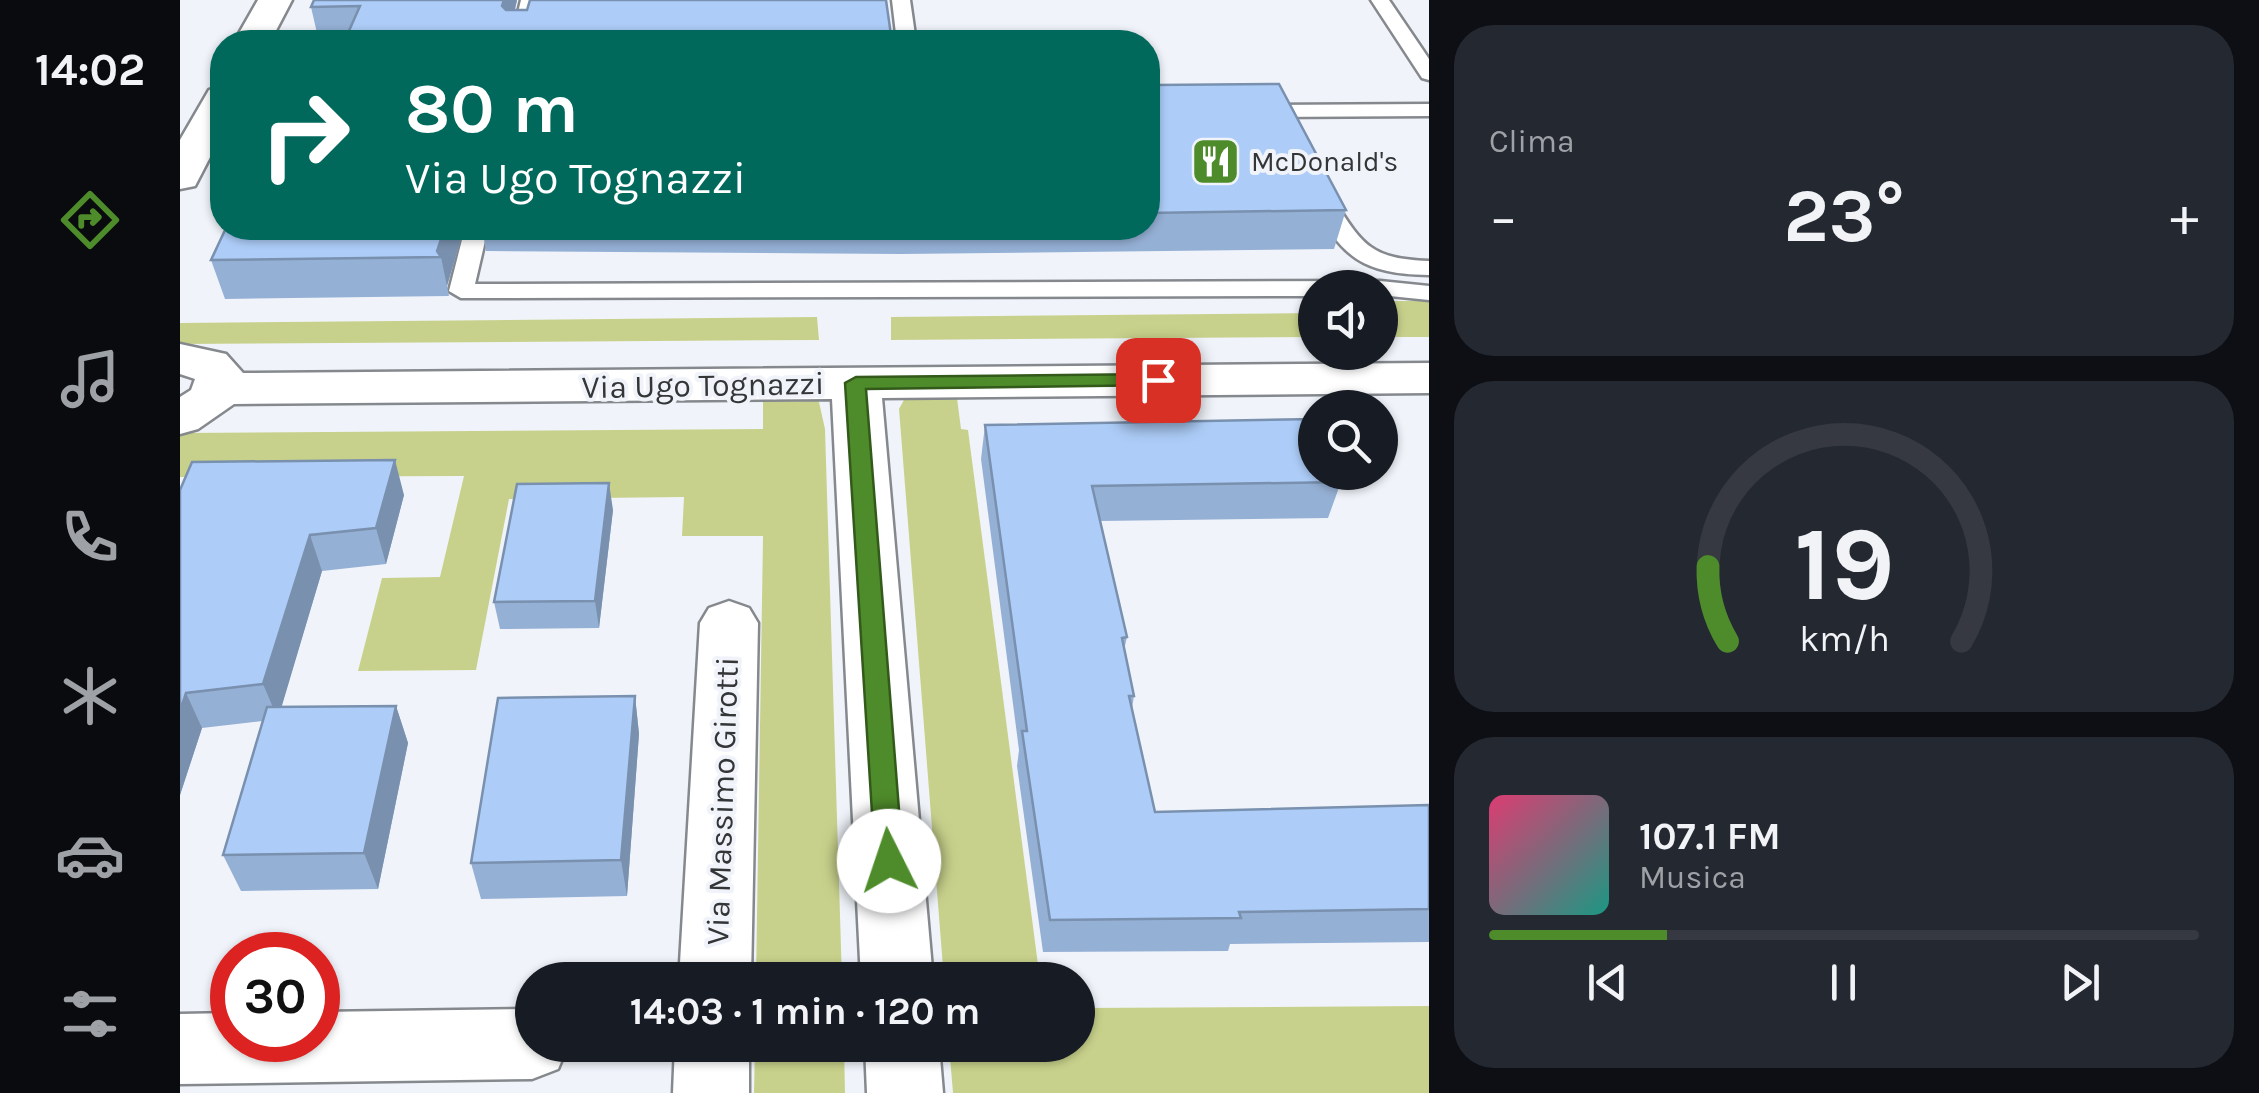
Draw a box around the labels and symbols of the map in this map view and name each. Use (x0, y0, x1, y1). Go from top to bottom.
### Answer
restaurant icon: McDonald's (1190, 135, 1242, 187)
place label: McDonald's (1251, 145, 1398, 178)
pin (1116, 338, 1201, 423)
street label: Via Ugo Tognazzi (581, 365, 825, 406)
street label: Via Massimo Girotti (699, 656, 746, 946)
position arrow (837, 809, 941, 913)
speed limit sign: 30 (210, 932, 340, 1062)

